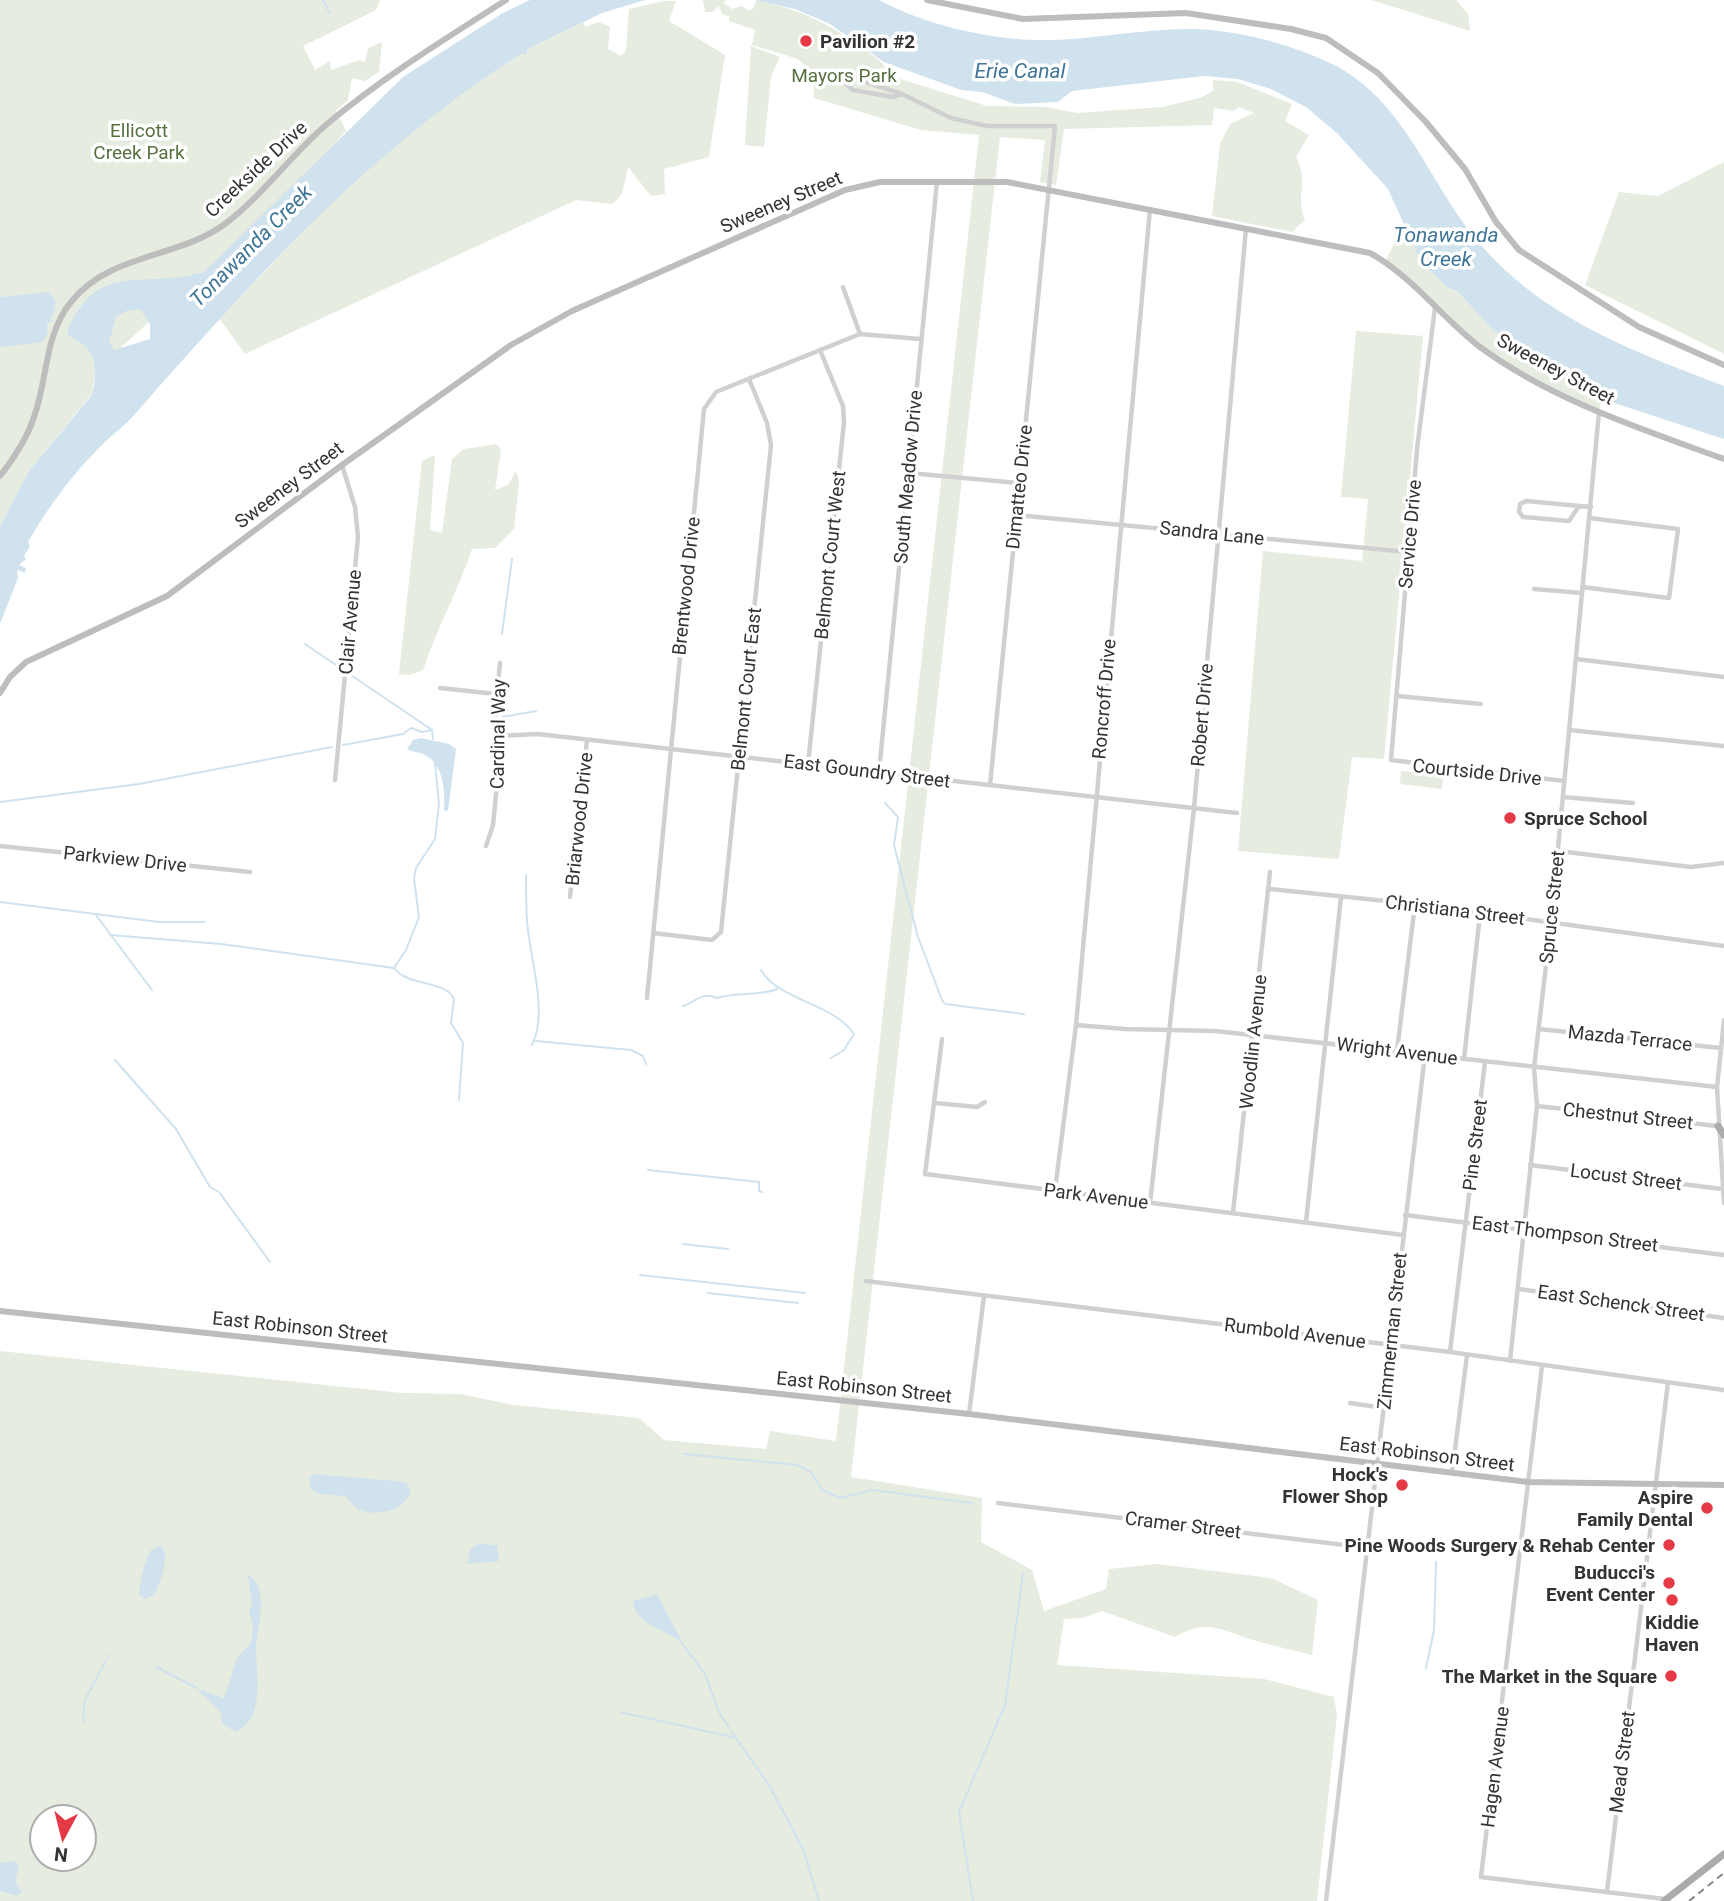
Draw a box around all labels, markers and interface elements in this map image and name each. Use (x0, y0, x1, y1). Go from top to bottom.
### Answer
place label: Pavilion #2 (820, 30, 915, 53)
marker: Pavilion #2 (798, 33, 814, 49)
water label: Erie Canal (974, 59, 1067, 83)
park label: Mayors Park (791, 64, 897, 87)
street label: Creekside Drive (200, 116, 312, 222)
park label: Ellicott Creek Park (93, 119, 185, 164)
street label: Sweeney Street (717, 166, 845, 238)
water label: Tonawanda Creek (185, 180, 317, 312)
water label: Tonawanda Creek (1393, 223, 1499, 271)
street label: Sweeney Street (1493, 328, 1619, 410)
street label: South Meadow Drive (889, 389, 927, 565)
street label: Dimatteo Drive (1001, 424, 1037, 550)
street label: Sweeney Street (230, 437, 348, 533)
street label: Belmont Court West (810, 469, 850, 641)
street label: Service Drive (1394, 479, 1426, 589)
street label: Brentwood Drive (667, 516, 705, 656)
street label: Sandra Lane (1159, 516, 1265, 550)
street label: Clair Avenue (334, 569, 366, 675)
street label: Belmont Court East (726, 606, 766, 772)
street label: Roncroff Drive (1087, 638, 1121, 760)
street label: Robert Drive (1186, 662, 1218, 768)
street label: Cardinal Way (486, 679, 510, 789)
street label: East Goundry Street (782, 749, 952, 793)
street label: Briarwood Drive (561, 751, 597, 887)
street label: Courtside Drive (1411, 754, 1543, 790)
place label: Spruce School (1524, 807, 1648, 830)
marker: Spruce School (1502, 810, 1518, 826)
street label: Parkview Drive (62, 841, 188, 877)
street label: Spruce Street (1535, 849, 1569, 965)
street label: Christiana Street (1384, 890, 1526, 930)
street label: Woodlin Avenue (1234, 973, 1272, 1111)
street label: Mazda Terrace (1567, 1020, 1693, 1056)
street label: Wright Avenue (1335, 1032, 1459, 1070)
street label: Pine Street (1458, 1098, 1492, 1192)
street label: Chestnut Street (1562, 1098, 1694, 1134)
street label: Locust Street (1569, 1159, 1683, 1195)
street label: Park Avenue (1042, 1178, 1150, 1214)
street label: East Thompson Street (1471, 1211, 1659, 1257)
street label: Zimmerman Street (1372, 1251, 1412, 1411)
street label: East Schenck Street (1536, 1280, 1706, 1326)
street label: East Robinson Street (211, 1306, 389, 1348)
street label: Rumbold Avenue (1223, 1313, 1367, 1353)
street label: East Robinson Street (775, 1366, 953, 1408)
street label: East Robinson Street (1338, 1432, 1516, 1476)
place label: Hock's Flower Shop (1282, 1463, 1388, 1508)
marker: Hock's Flower Shop (1394, 1477, 1410, 1493)
place label: Aspire Family Dental (1577, 1486, 1693, 1531)
marker: Aspire Family Dental (1699, 1500, 1715, 1516)
street label: Cramer Street (1124, 1506, 1242, 1544)
place label: Pine Woods Surgery & Rehab Center (1345, 1534, 1655, 1557)
marker: Pine Woods Surgery & Rehab Center (1661, 1537, 1677, 1553)
place label: Buducci's Event Center (1546, 1561, 1655, 1606)
marker: Buducci's Event Center (1661, 1575, 1677, 1591)
marker: Kiddie Haven (1664, 1592, 1680, 1608)
place label: Kiddie Haven (1645, 1611, 1699, 1656)
place label: The Market in the Square (1442, 1665, 1657, 1688)
marker: The Market in the Square (1663, 1668, 1679, 1684)
street label: Hagen Avenue (1476, 1705, 1514, 1829)
street label: Mead Street (1604, 1710, 1640, 1814)
north arrow (28, 1803, 98, 1873)
text: N (53, 1842, 69, 1867)

